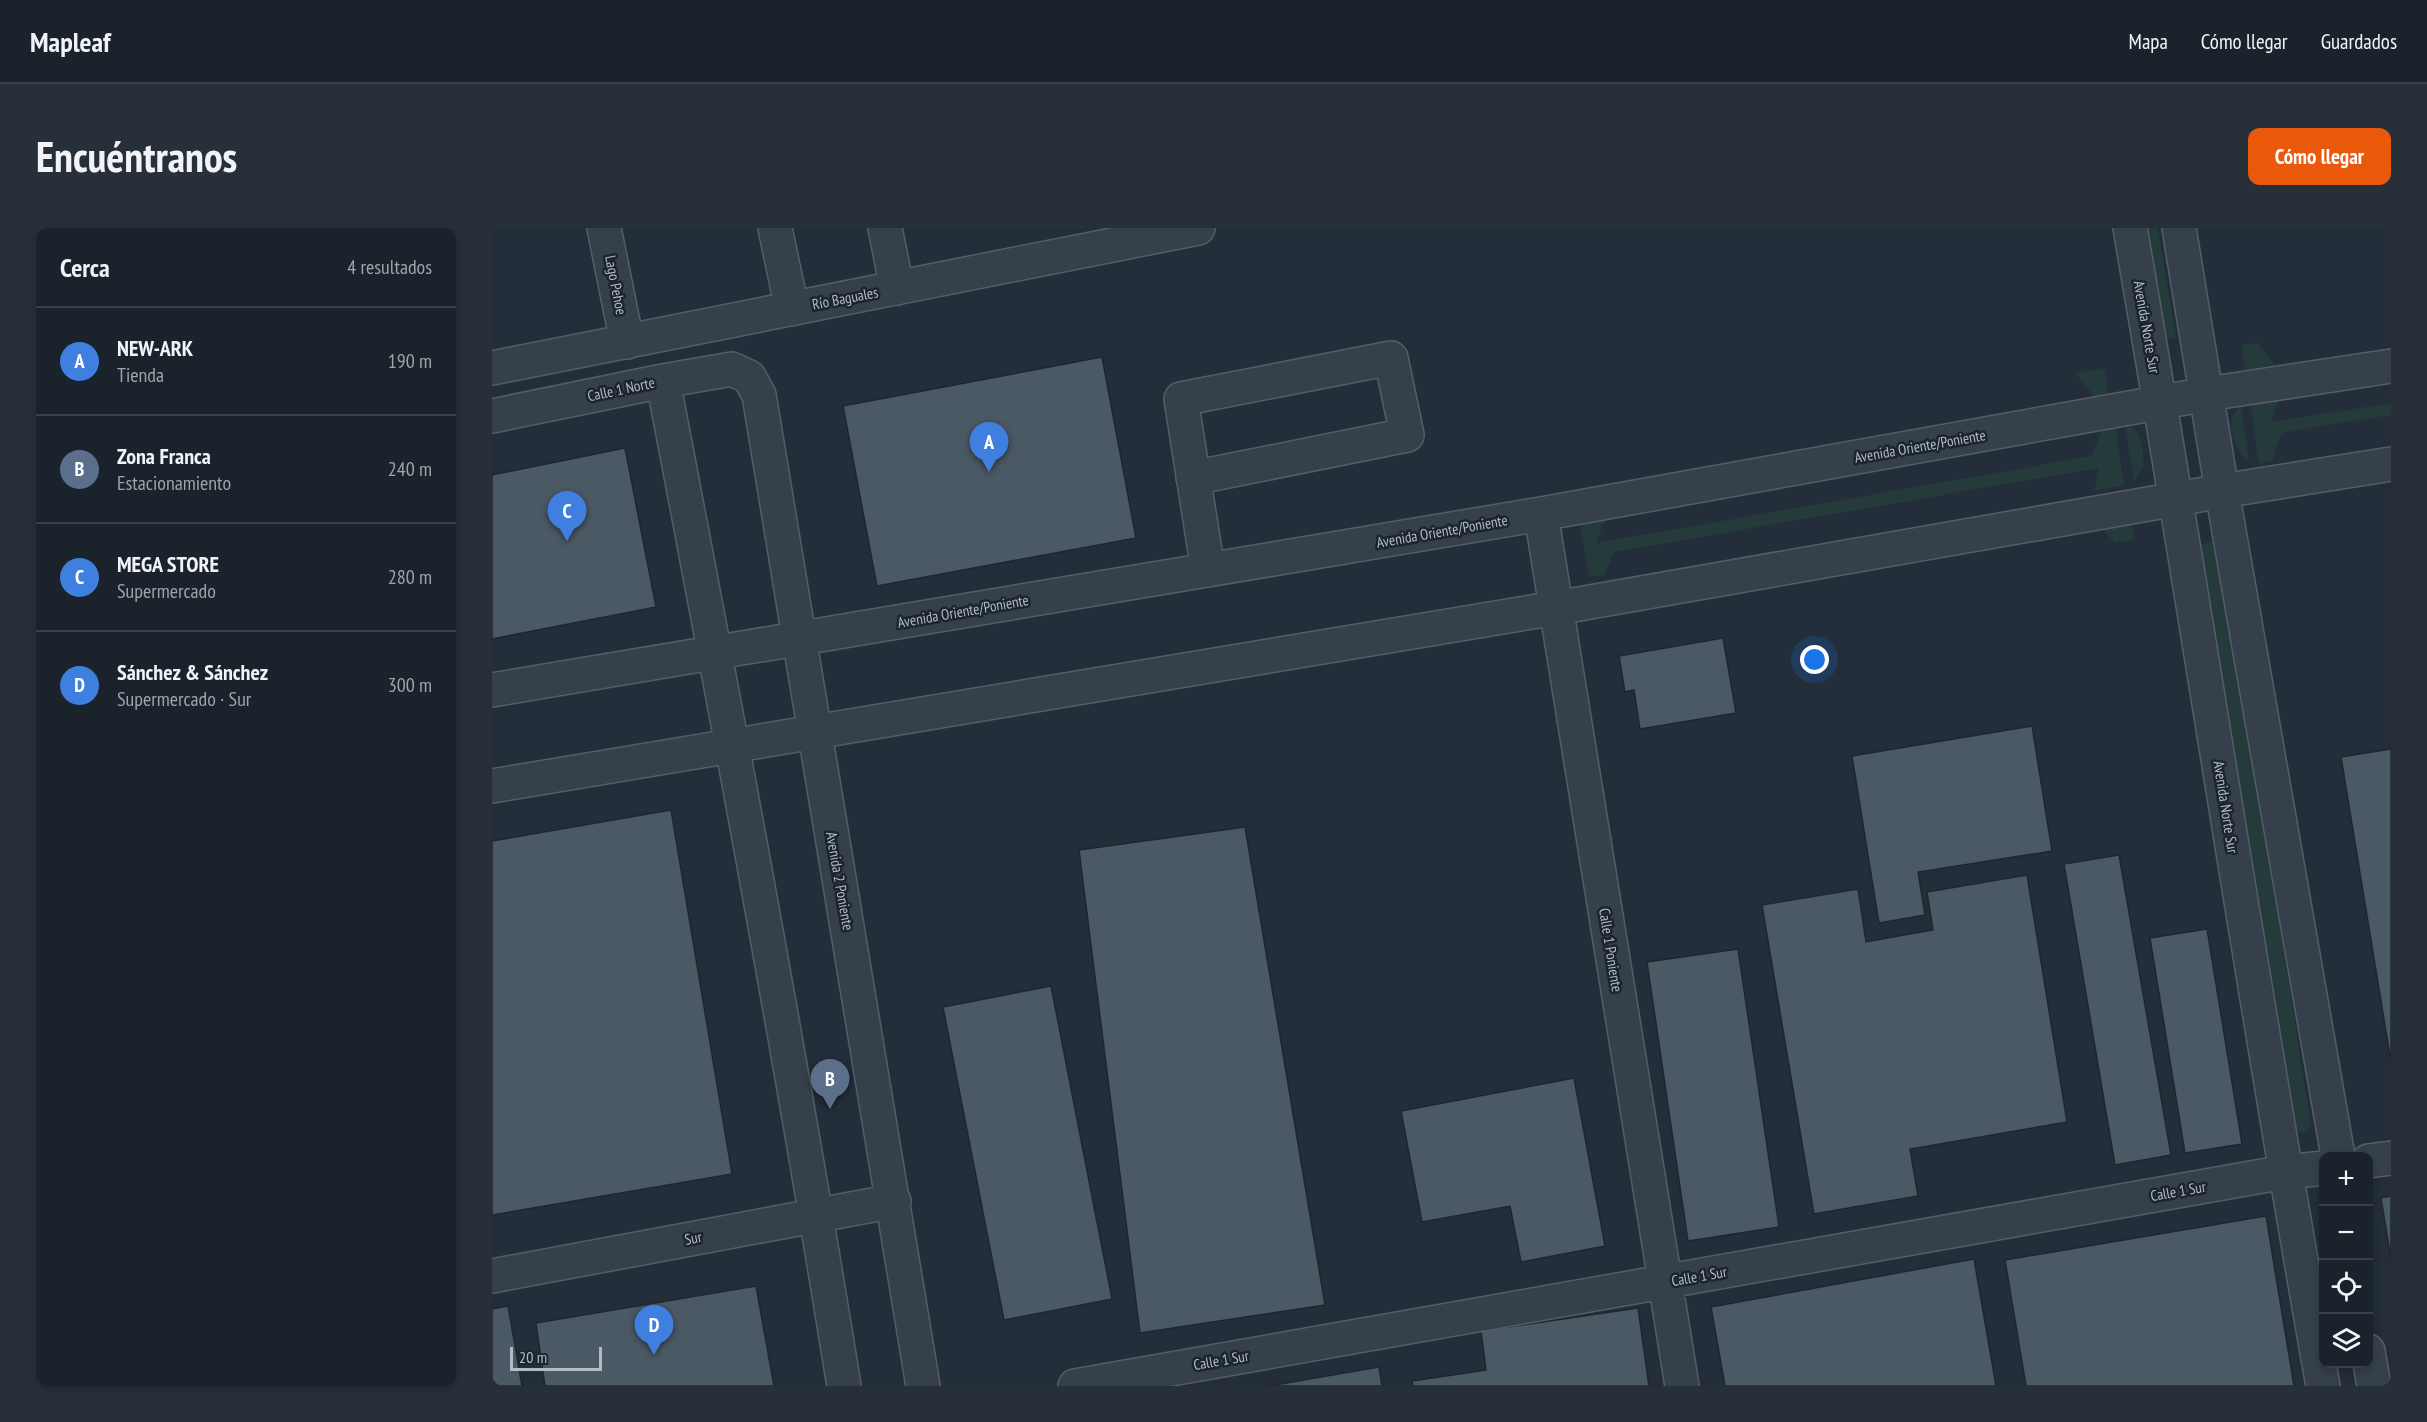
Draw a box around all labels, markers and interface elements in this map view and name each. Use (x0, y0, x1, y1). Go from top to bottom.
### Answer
text: Mapleaf (30, 23, 111, 60)
text: Mapa (2129, 28, 2168, 55)
text: Cómo llegar (2201, 28, 2288, 55)
text: Guardados (2321, 28, 2397, 55)
button: Cómo llegar (2248, 128, 2391, 185)
text: Encuéntranos (36, 129, 237, 184)
text: Cerca (60, 251, 110, 284)
text: 4 resultados (347, 254, 432, 280)
street label: Lago Pehoe (601, 254, 631, 316)
street label: Avenida Norte Sur (2130, 279, 2165, 376)
street label: Río Baguales (810, 282, 880, 314)
text: NEW-ARK (117, 334, 193, 362)
text: A (74, 348, 85, 374)
text: 190 m (388, 348, 432, 374)
text: Tienda (117, 362, 164, 388)
street label: Calle 1 Norte (586, 373, 656, 405)
pin: A (970, 422, 1008, 472)
street label: Avenida Oriente/Poniente (1853, 425, 1987, 467)
text: Zona Franca (117, 442, 211, 470)
text: B (75, 456, 84, 482)
text: 240 m (388, 456, 432, 482)
text: Estacionamiento (117, 470, 231, 496)
pin: C (548, 492, 586, 541)
street label: Avenida Oriente/Poniente (1375, 510, 1509, 552)
text: MEGA STORE (117, 550, 219, 578)
text: C (75, 564, 84, 590)
text: 280 m (388, 564, 432, 590)
text: Supermercado (117, 578, 216, 604)
street label: Avenida Oriente/Poniente (896, 590, 1030, 632)
your location (1800, 645, 1829, 674)
text: Sánchez & Sánchez (117, 658, 268, 686)
text: D (74, 672, 85, 698)
text: 300 m (388, 672, 432, 698)
text: Supermercado · Sur (117, 686, 251, 712)
street label: Avenida Norte Sur (2209, 759, 2243, 856)
street label: Avenida 2 Poniente (822, 830, 858, 932)
street label: Calle 1 Poniente (1595, 907, 1627, 993)
pin: B (810, 1060, 850, 1109)
map controls (2319, 1152, 2373, 1368)
button: + (2319, 1152, 2373, 1206)
street label: Calle 1 Sur (2149, 1177, 2208, 1205)
button: − (2319, 1206, 2373, 1260)
street label: Sur (683, 1227, 704, 1249)
button: locate (2319, 1260, 2373, 1314)
street label: Calle 1 Sur (1670, 1262, 1729, 1290)
pin: D (634, 1306, 674, 1355)
button: layers (2319, 1314, 2373, 1368)
scale bar (510, 1344, 602, 1372)
street label: Calle 1 Sur (1192, 1346, 1251, 1374)
text: 20 m (519, 1347, 547, 1367)

